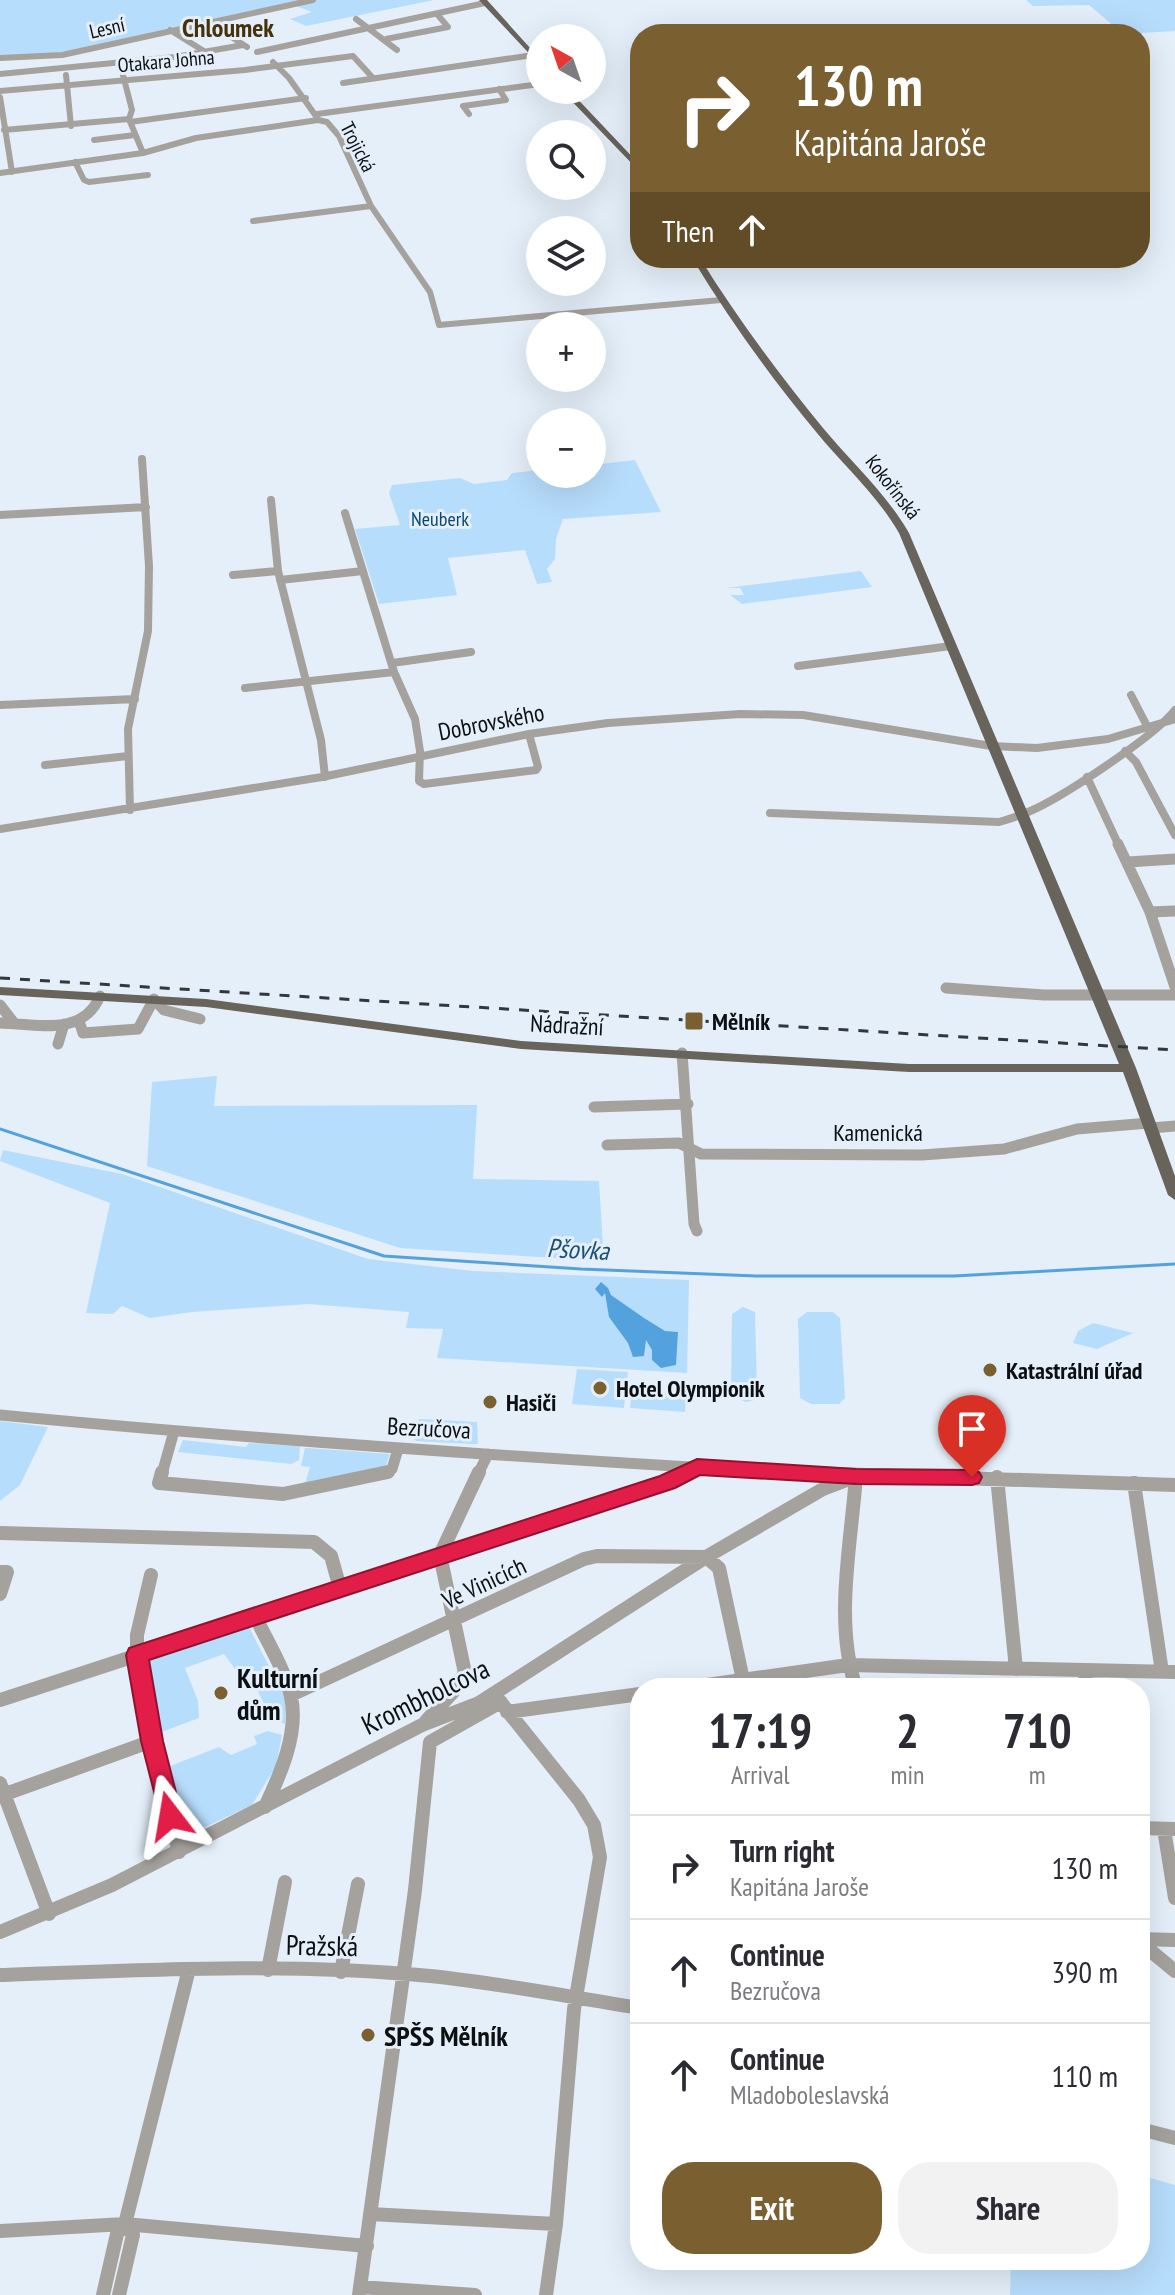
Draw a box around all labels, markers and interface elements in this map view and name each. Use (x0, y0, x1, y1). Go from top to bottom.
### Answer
street label: Lesní (87, 11, 128, 45)
district label: Chloumek (182, 11, 274, 44)
north arrow (526, 24, 606, 104)
map controls (526, 24, 606, 488)
street label: Otakara Johna (117, 44, 215, 78)
text: 130 m (794, 49, 923, 121)
icon: right (662, 56, 766, 160)
street label: Trojická (334, 118, 382, 176)
text: Kapitána Jaroše (794, 119, 987, 166)
button: search (526, 120, 606, 200)
icon: ahead (730, 208, 774, 252)
text: Then (662, 211, 714, 250)
button: layers (526, 216, 606, 296)
button: + (526, 312, 606, 392)
button: − (526, 408, 606, 488)
street label: Kokořínská (860, 449, 926, 525)
park label: Neuberk (411, 506, 469, 532)
street label: Dobrovského (435, 697, 547, 747)
place label: Mělník (712, 1006, 770, 1037)
street label: Nádražní (530, 1008, 604, 1042)
marker: Mělník (683, 1010, 705, 1032)
street label: Kamenická (833, 1117, 923, 1148)
water label: Pšovka (546, 1231, 611, 1267)
place label: Katastrální úřad (1006, 1355, 1143, 1386)
marker: Katastrální úřad (981, 1361, 999, 1379)
place label: Hotel Olympionik (616, 1373, 765, 1404)
marker: Hotel Olympionik (591, 1379, 609, 1397)
place label: Hasiči (506, 1387, 556, 1418)
marker: Hasiči (481, 1393, 499, 1411)
pin (938, 1395, 1006, 1477)
icon: arrive (950, 1407, 994, 1451)
street label: Bezručova (386, 1410, 472, 1446)
street label: Ve Vinicích (436, 1550, 531, 1616)
street label: Krombholcova (355, 1649, 495, 1743)
place label: Kulturní dům (237, 1659, 319, 1728)
marker: Kulturní dům (212, 1684, 230, 1702)
text: 17:19 (708, 1699, 812, 1761)
text: 2 (896, 1699, 919, 1761)
text: 710 (1003, 1699, 1072, 1761)
text: Arrival (731, 1758, 790, 1791)
text: min (890, 1758, 924, 1791)
text: m (1029, 1758, 1046, 1791)
position arrow (128, 1774, 212, 1858)
text: Turn right (730, 1831, 834, 1870)
icon: right (662, 1845, 706, 1889)
text: 130 m (1052, 1848, 1118, 1887)
text: Kapitána Jaroše (730, 1870, 869, 1903)
street label: Pražská (286, 1926, 358, 1964)
text: Continue (730, 1935, 825, 1974)
icon: ahead (662, 1949, 706, 1993)
text: 390 m (1052, 1952, 1118, 1991)
text: Bezručova (730, 1974, 821, 2007)
place label: SPŠS Mělník (384, 2017, 508, 2054)
marker: SPŠS Mělník (359, 2026, 377, 2044)
text: Continue (730, 2039, 825, 2078)
icon: ahead (662, 2053, 706, 2097)
text: 110 m (1052, 2056, 1118, 2095)
text: Mladoboleslavská (730, 2078, 889, 2111)
button: Exit (662, 2162, 882, 2254)
button: Share (898, 2162, 1118, 2254)

